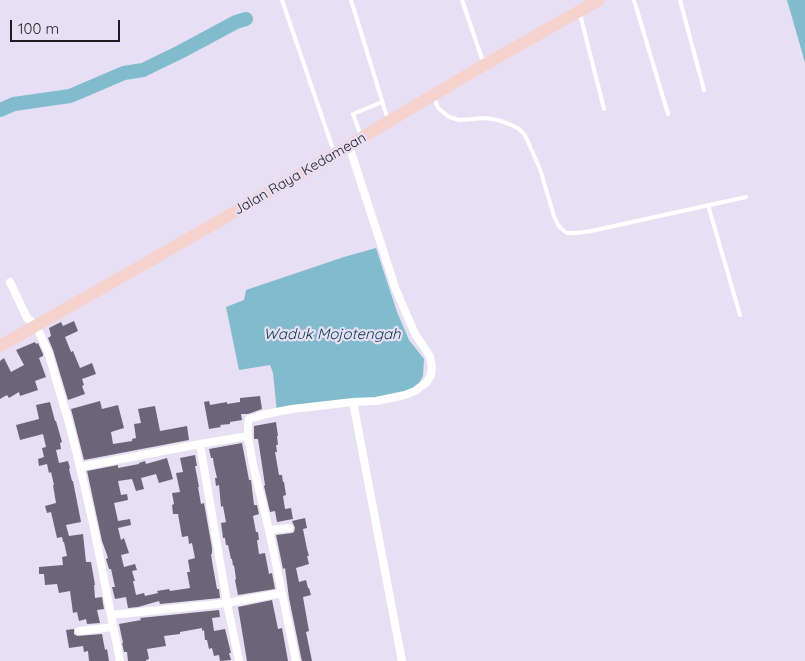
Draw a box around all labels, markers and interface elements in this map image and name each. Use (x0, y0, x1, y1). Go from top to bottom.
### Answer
scale bar (12, 10, 122, 42)
text: 100 m (18, 19, 59, 38)
street label: Jalan Raya Kedamean (231, 129, 369, 219)
water label: Waduk Mojotengah (263, 325, 401, 343)

